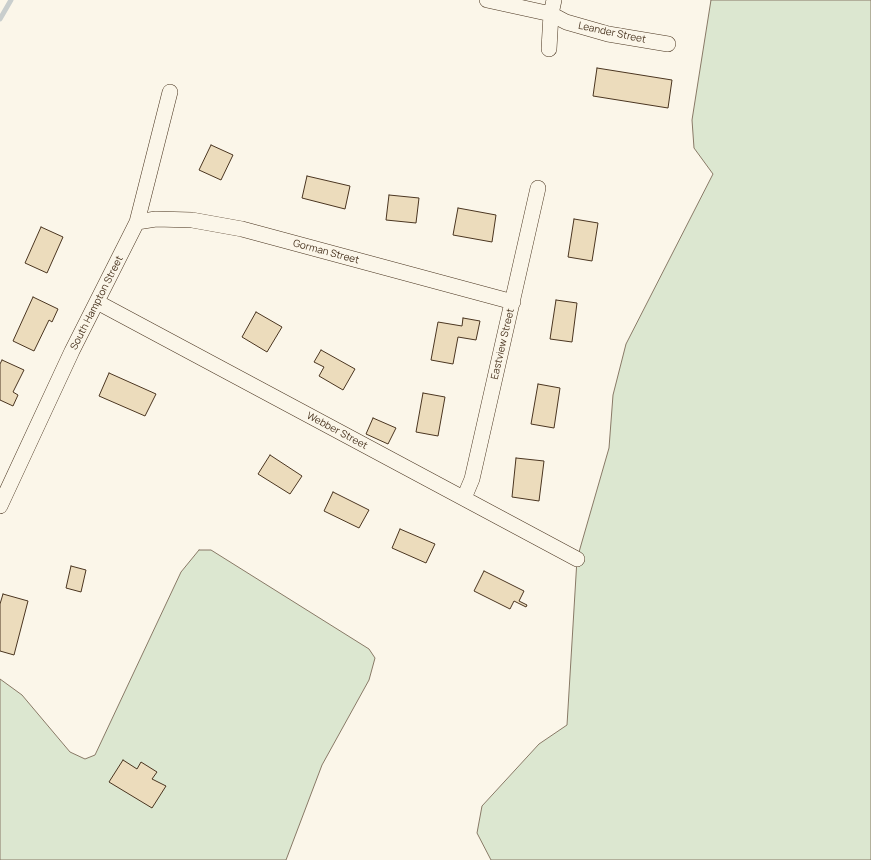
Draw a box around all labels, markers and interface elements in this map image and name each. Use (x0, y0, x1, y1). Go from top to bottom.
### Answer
street label: Leander Street (577, 20, 647, 46)
street label: Gorman Street (292, 237, 360, 267)
street label: South Hampton Street (68, 254, 126, 352)
street label: Eastview Street (489, 307, 517, 381)
street label: Webber Street (304, 410, 370, 452)

